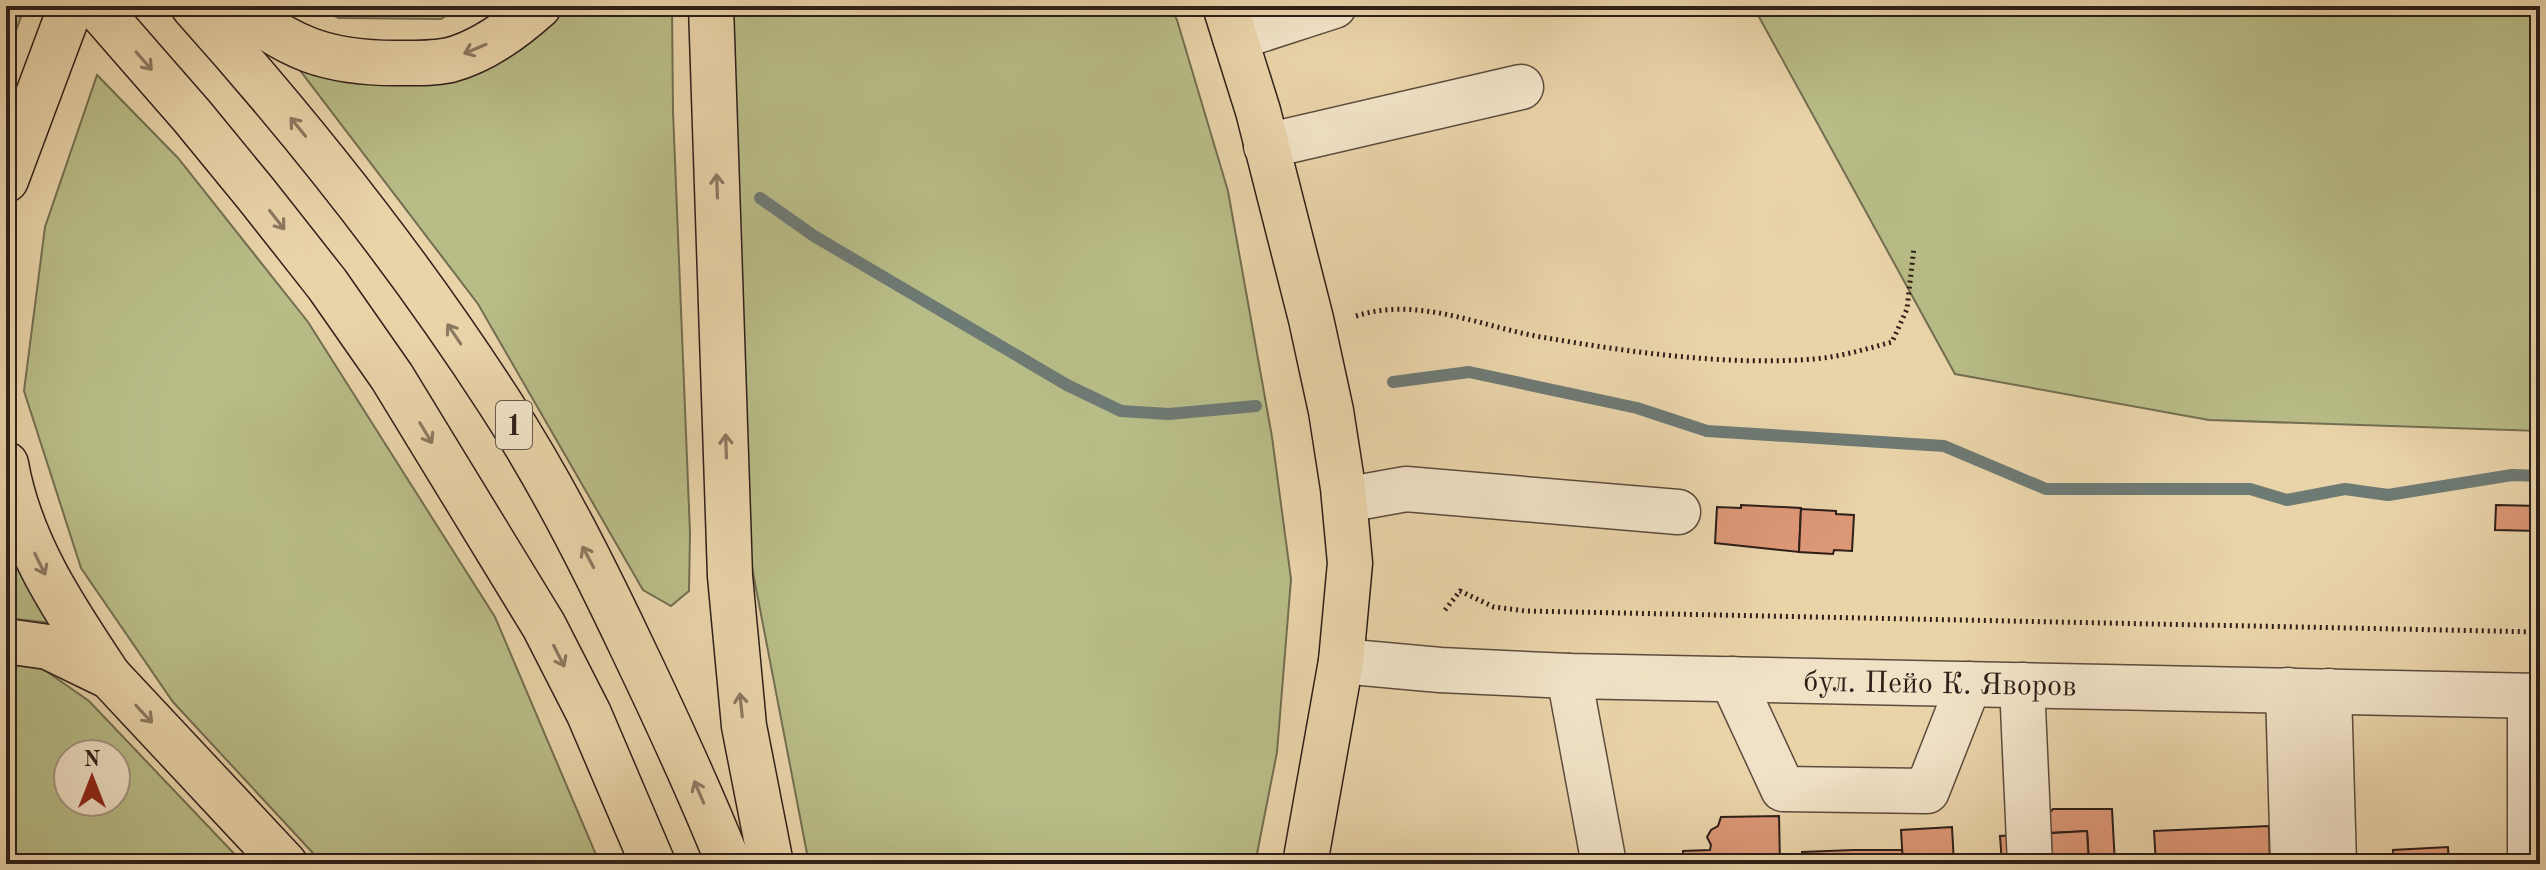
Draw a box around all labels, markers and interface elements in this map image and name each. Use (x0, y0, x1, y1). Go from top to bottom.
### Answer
one-way arrow (463, 42, 487, 57)
one-way arrow (135, 50, 153, 71)
one-way arrow (289, 117, 306, 138)
one-way arrow (710, 173, 725, 200)
one-way arrow (268, 209, 285, 230)
one-way arrow (446, 323, 462, 346)
road number: 1 (496, 401, 532, 449)
one-way arrow (418, 421, 434, 444)
one-way arrow (718, 433, 733, 459)
one-way arrow (579, 546, 595, 569)
one-way arrow (33, 552, 48, 576)
one-way arrow (552, 643, 568, 667)
street label: бул. Пейо К. Яворов (1803, 668, 2077, 702)
one-way arrow (734, 692, 749, 719)
one-way arrow (135, 704, 154, 724)
north arrow (52, 738, 132, 818)
text: N (84, 749, 101, 771)
one-way arrow (691, 780, 706, 805)

